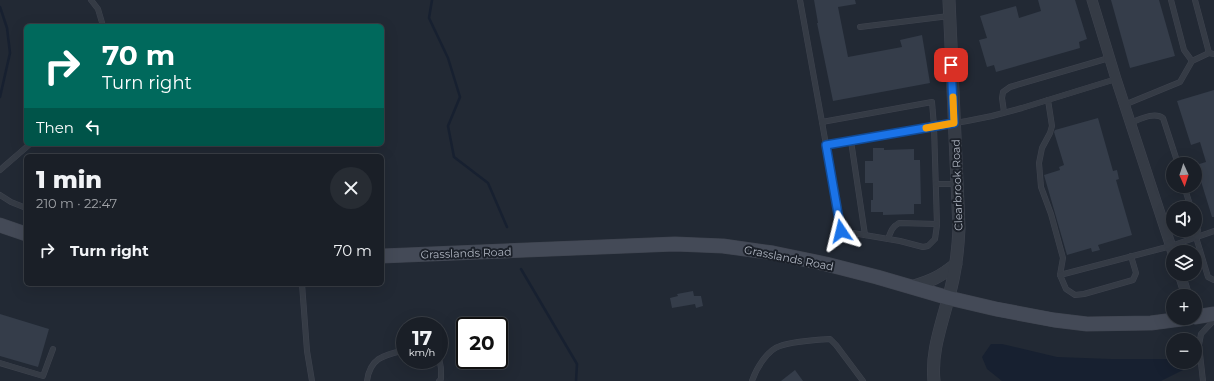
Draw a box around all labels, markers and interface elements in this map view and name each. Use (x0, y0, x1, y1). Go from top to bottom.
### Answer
text: 70 m (102, 38, 175, 72)
icon: right (36, 40, 88, 92)
pin (934, 48, 968, 82)
icon: arrive (940, 54, 962, 76)
text: Turn right (102, 72, 192, 94)
icon: left (82, 116, 104, 138)
text: Then (36, 118, 74, 137)
street label: Clearbrook Road (948, 139, 966, 231)
north arrow (1166, 157, 1202, 193)
map controls (1166, 157, 1202, 369)
text: 1 min (36, 165, 102, 194)
button: close (330, 167, 372, 209)
text: 210 m · 22:47 (36, 195, 117, 211)
button: sound (1166, 201, 1202, 237)
position arrow (820, 210, 862, 252)
icon: right (36, 239, 58, 261)
text: Turn right (70, 241, 149, 260)
text: 70 m (334, 241, 372, 260)
street label: Grasslands Road (743, 242, 835, 274)
street label: Grasslands Road (420, 244, 512, 262)
button: layers (1166, 245, 1202, 281)
button: + (1166, 289, 1202, 325)
speed limit sign: 20 (456, 317, 508, 369)
text: 17 (412, 326, 432, 350)
button: − (1166, 333, 1202, 369)
text: km/h (409, 346, 435, 359)

